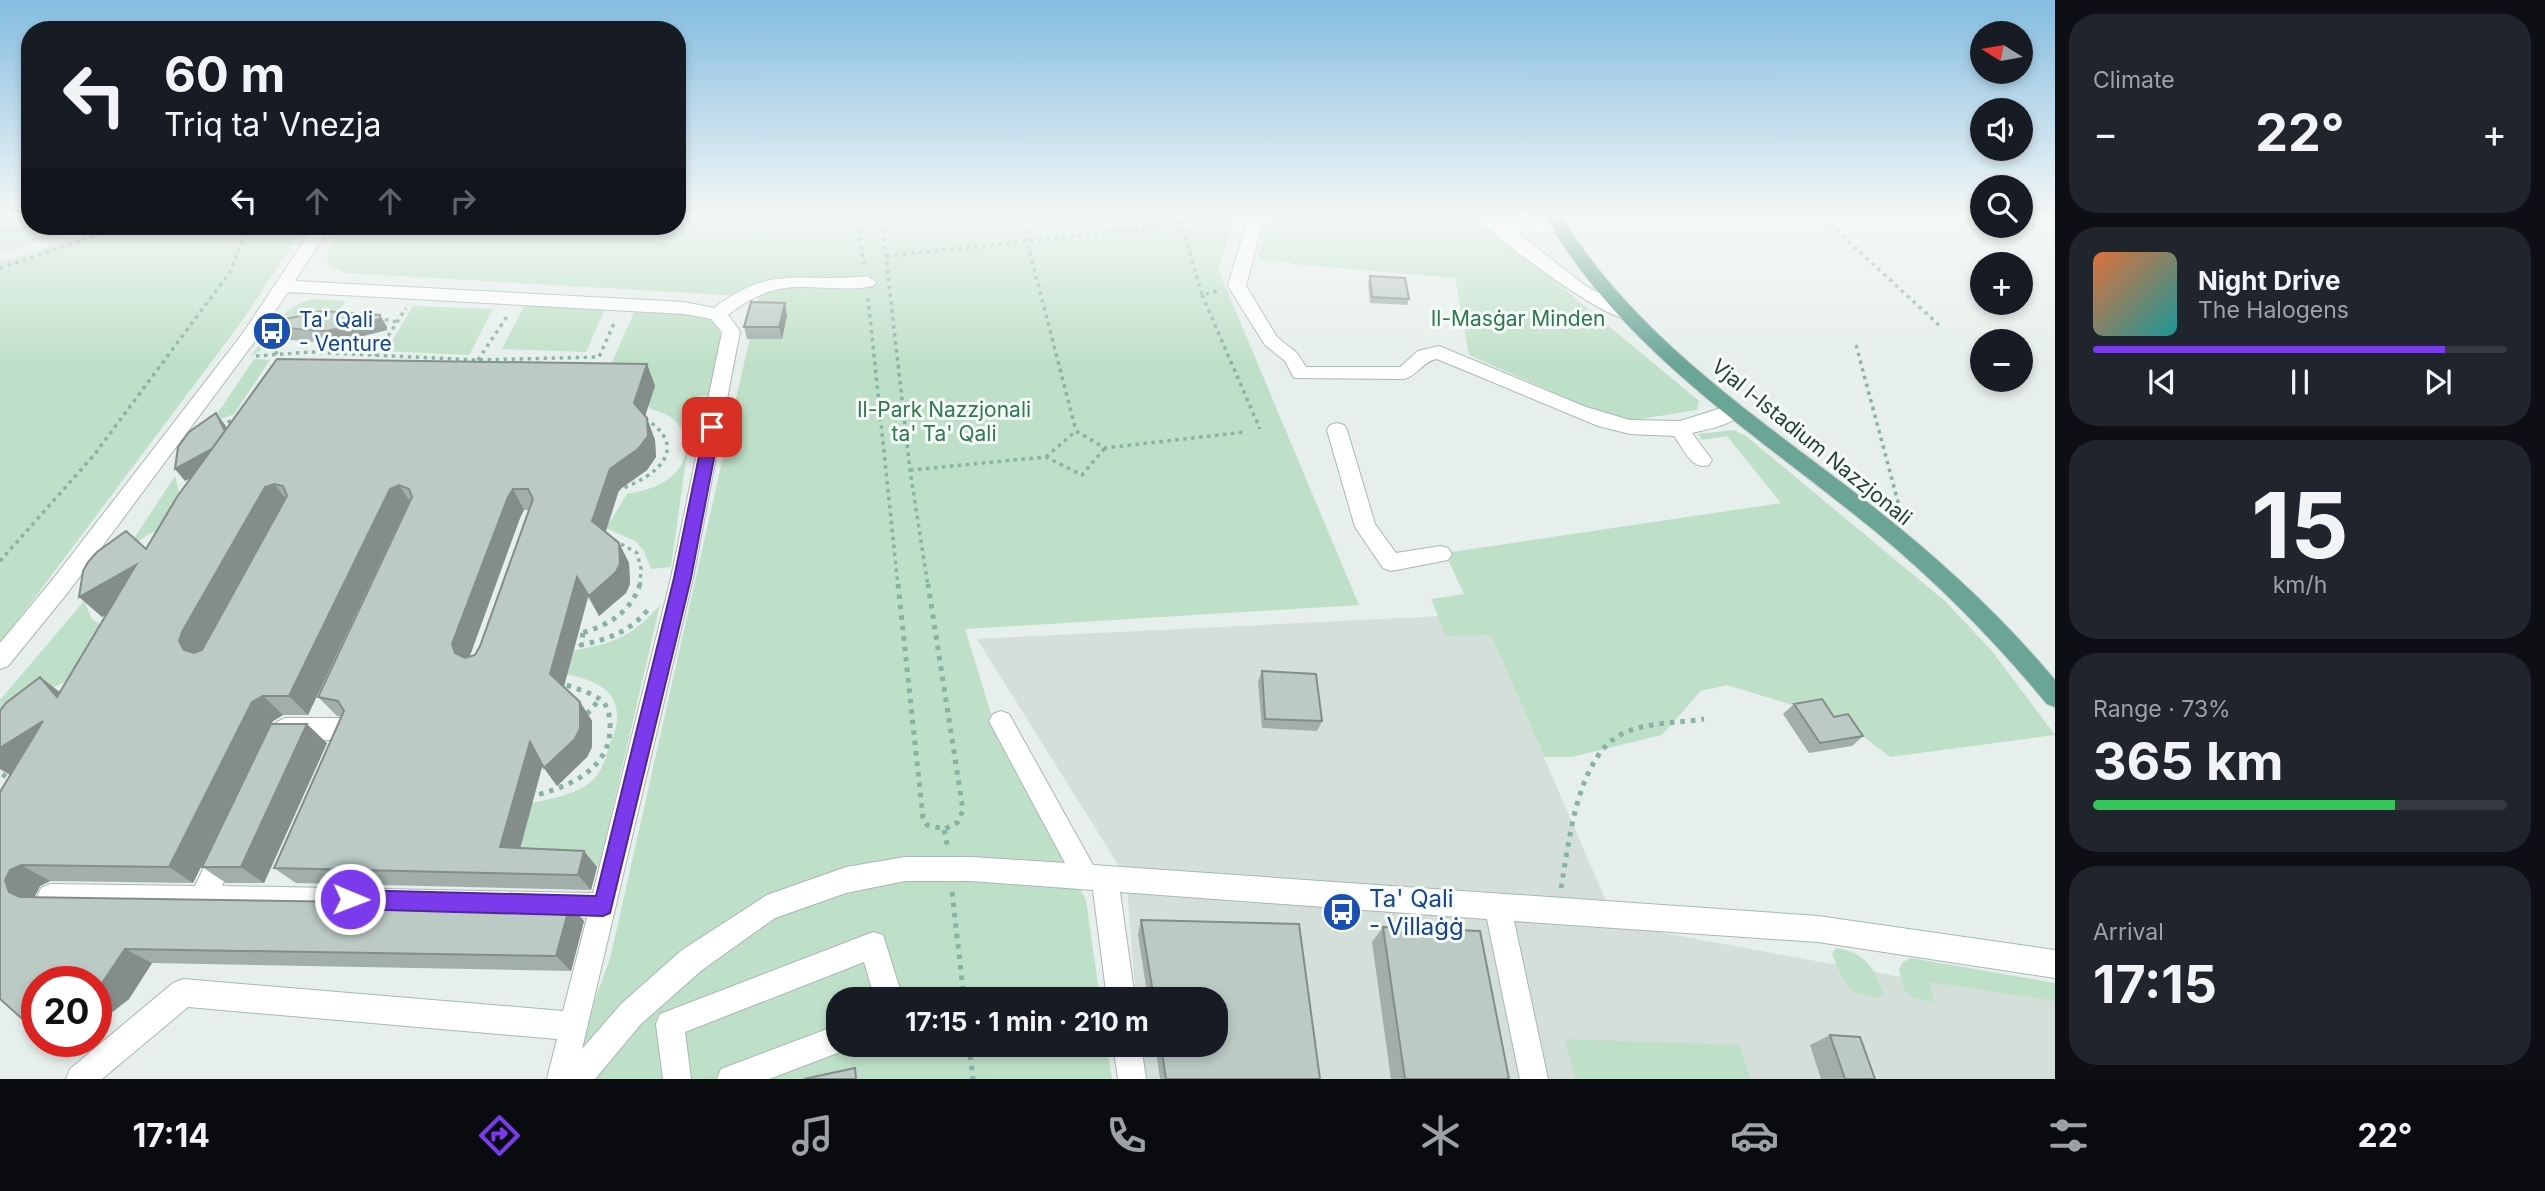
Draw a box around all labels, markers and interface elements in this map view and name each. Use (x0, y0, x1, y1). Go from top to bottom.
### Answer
north arrow (1970, 21, 2034, 84)
map controls (1970, 21, 2033, 392)
text: 60 m (164, 45, 285, 104)
icon: left (49, 49, 140, 140)
text: Climate (2093, 66, 2175, 94)
button: sound (1970, 98, 2033, 161)
text: 22° (2255, 101, 2345, 164)
text: Triq ta' Vnezja (164, 105, 381, 144)
text: − (2093, 110, 2118, 156)
text: + (2482, 110, 2507, 156)
button: search (1970, 175, 2033, 238)
icon: left (225, 182, 263, 220)
icon: ahead (298, 182, 336, 220)
icon: ahead (371, 182, 409, 220)
icon: right (444, 182, 482, 220)
button: + (1970, 252, 2033, 315)
text: Night Drive (2198, 265, 2340, 296)
text: The Halogens (2198, 296, 2349, 324)
park label: Il-Masġar Minden (1431, 306, 1605, 331)
place label: Ta' Qali - Venture (299, 307, 392, 356)
bus stop icon: Ta' Qali - Venture (251, 310, 293, 352)
button: − (1970, 329, 2033, 392)
street label: Vjal l-Istadium Nazzjonali (1707, 354, 1917, 530)
icon: previous (2143, 363, 2181, 401)
icon: pause (2281, 363, 2319, 401)
icon: next (2419, 363, 2457, 401)
pin (682, 397, 742, 457)
park label: Il-Park Nazzjonali ta' Ta' Qali (857, 397, 1031, 446)
icon: arrive (693, 408, 731, 446)
text: 15 (2251, 470, 2349, 580)
text: km/h (2273, 571, 2327, 599)
text: Range · 73% (2093, 695, 2231, 723)
text: 365 km (2093, 730, 2284, 793)
position arrow (313, 862, 387, 936)
place label: Ta' Qali - Villaġġ (1369, 884, 1464, 941)
bus stop icon: Ta' Qali - Villaġġ (1321, 891, 1363, 933)
text: Arrival (2093, 918, 2164, 946)
text: 17:15 (2093, 953, 2217, 1016)
speed limit sign: 20 (21, 966, 112, 1057)
text: 17:15 · 1 min · 210 m (905, 1006, 1149, 1037)
icon: directions (475, 1111, 524, 1160)
icon: music (788, 1111, 837, 1160)
icon: phone (1102, 1111, 1151, 1160)
icon: climate (1416, 1111, 1465, 1160)
icon: car (1730, 1111, 1779, 1160)
icon: filters (2044, 1111, 2093, 1160)
text: 17:14 (132, 1116, 210, 1155)
text: 22° (2358, 1116, 2413, 1155)

